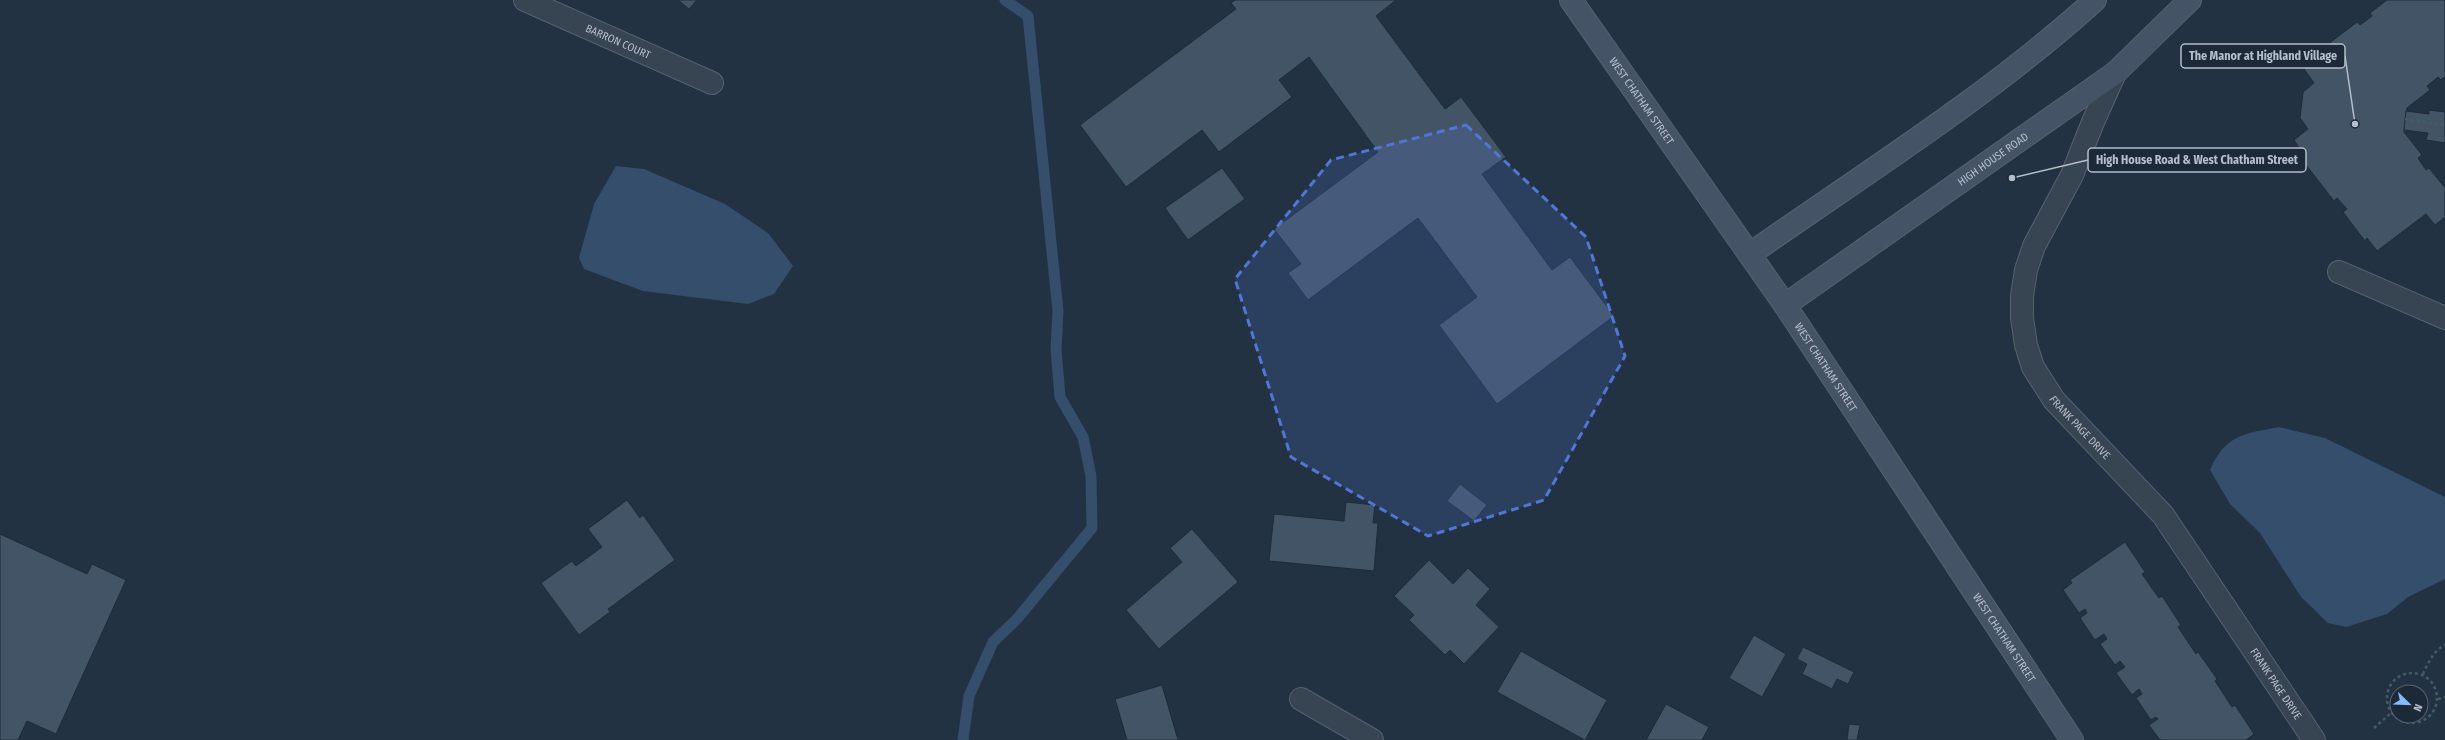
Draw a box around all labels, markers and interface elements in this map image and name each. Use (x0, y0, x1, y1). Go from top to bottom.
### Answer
street label: BARRON COURT (584, 21, 653, 62)
callout: The Manor at Highland Village (2181, 44, 2345, 68)
text: The Manor at Highland Village (2189, 49, 2337, 63)
street label: WEST CHATHAM STREET (1607, 55, 1677, 148)
street label: HIGH HOUSE ROAD (1955, 130, 2031, 188)
callout: High House Road & West Chatham Street (2088, 148, 2306, 172)
text: High House Road & West Chatham Street (2096, 153, 2299, 167)
street label: WEST CHATHAM STREET (1792, 320, 1860, 415)
street label: FRANK PAGE DRIVE (2047, 393, 2113, 462)
street label: WEST CHATHAM STREET (1970, 591, 2039, 685)
street label: FRANK PAGE DRIVE (2248, 646, 2305, 722)
north arrow (2389, 684, 2429, 724)
text: N (2410, 702, 2425, 713)

